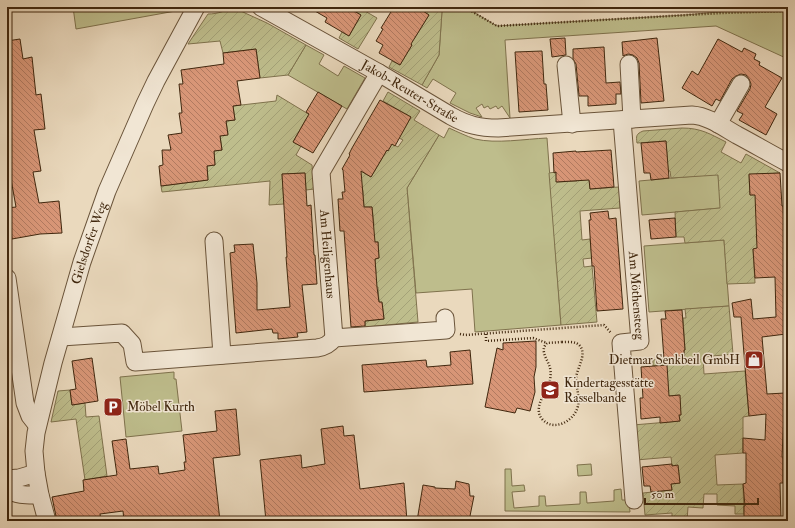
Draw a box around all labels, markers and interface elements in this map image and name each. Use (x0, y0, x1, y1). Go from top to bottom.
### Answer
street label: Jakob-Reuter-Straße (357, 56, 461, 127)
street label: Gielsdorfer Weg (68, 199, 111, 286)
street label: Am Heiligenhaus (316, 208, 339, 300)
street label: Am Möthensteeg (625, 249, 648, 341)
shop icon: Dietmar Senkbeil GmbH (743, 349, 765, 371)
place label: Dietmar Senkbeil GmbH (609, 352, 740, 368)
place label: Kindertagesstätte Rasselbande (564, 375, 654, 406)
school or university icon: Kindertagesstätte Rasselbande (539, 379, 561, 401)
parking icon: Möbel Kurth (102, 396, 124, 418)
place label: Möbel Kurth (127, 399, 195, 415)
scale bar (645, 480, 758, 506)
text: 50 m (651, 487, 675, 502)

